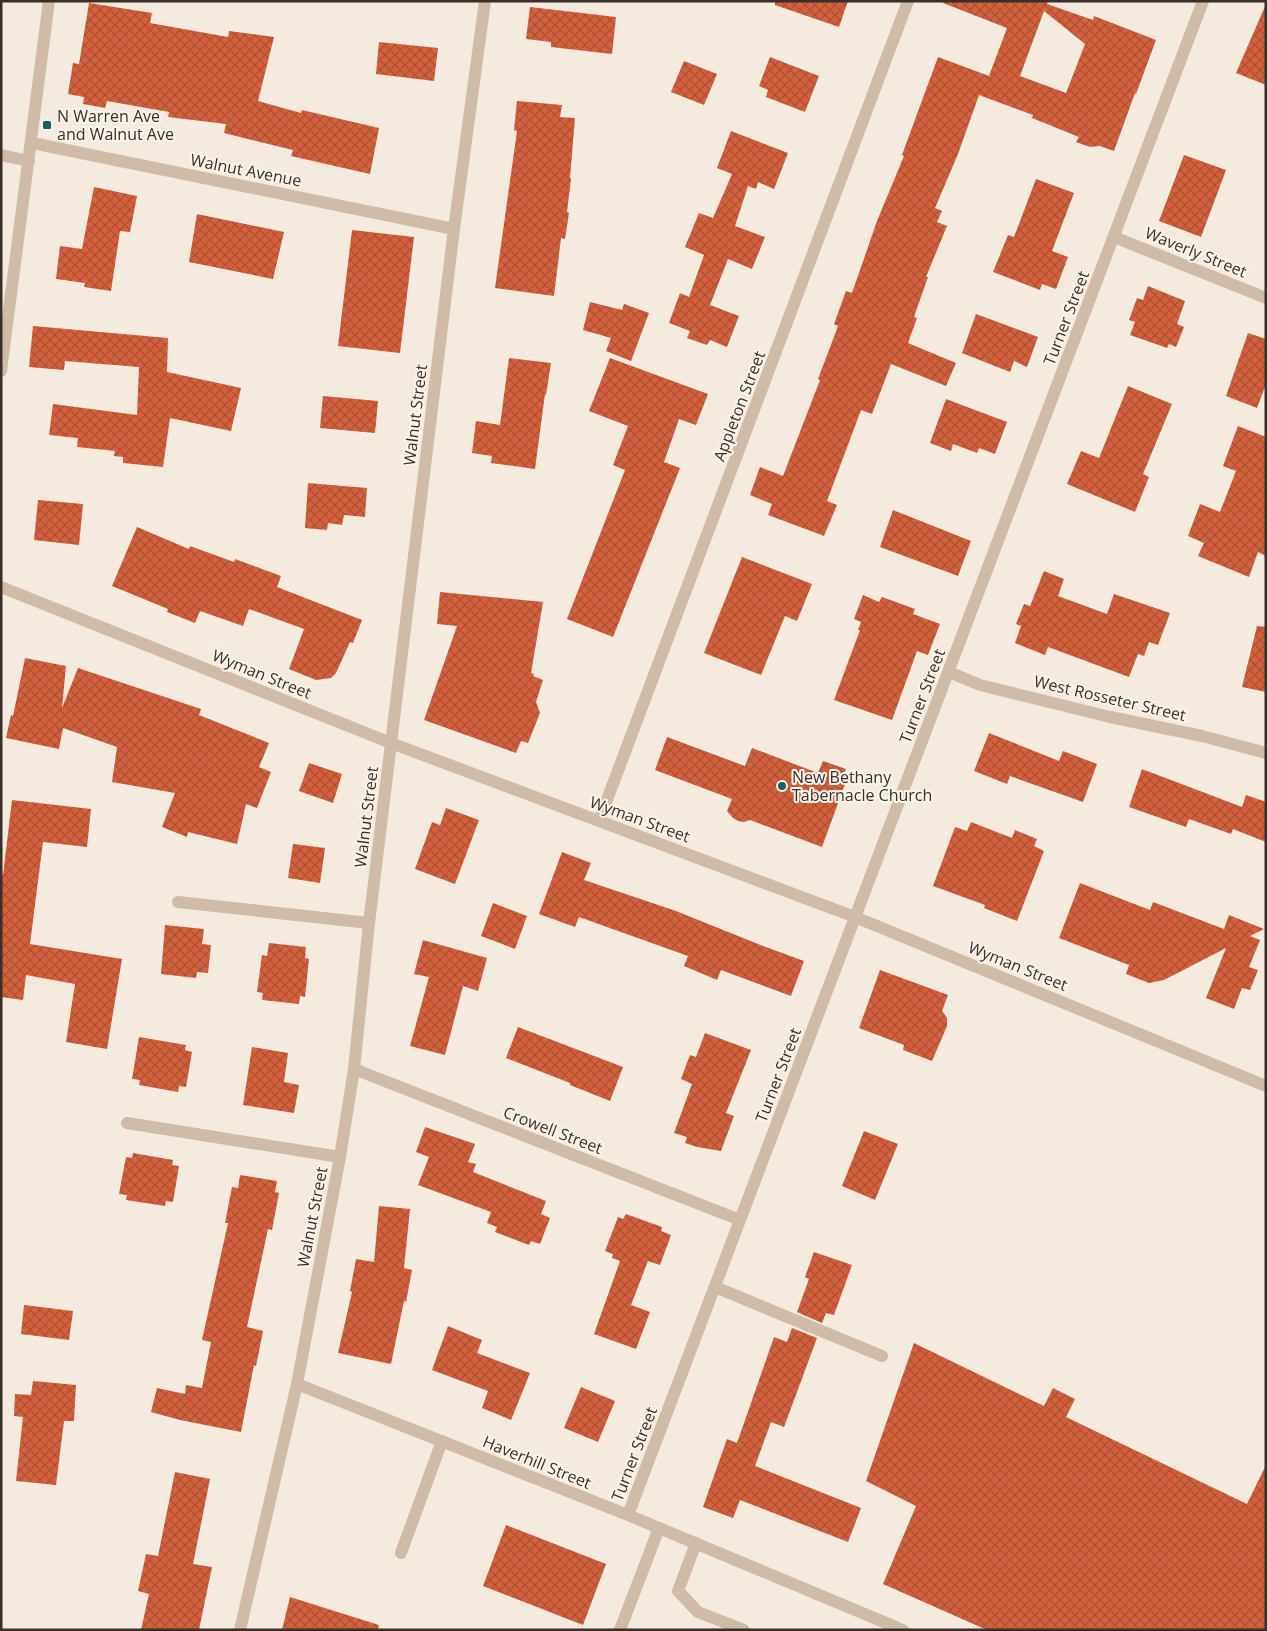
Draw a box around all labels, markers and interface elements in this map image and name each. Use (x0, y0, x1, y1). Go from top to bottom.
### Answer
place label: N Warren Ave and Walnut Ave (57, 105, 174, 145)
marker: N Warren Ave and Walnut Ave (41, 119, 53, 131)
street label: Walnut Avenue (188, 148, 304, 192)
street label: Waverly Street (1142, 222, 1251, 283)
street label: Turner Street (1038, 267, 1094, 368)
street label: Appleton Street (708, 347, 770, 464)
street label: Walnut Street (398, 363, 432, 467)
street label: Wyman Street (209, 644, 315, 704)
street label: Turner Street (894, 645, 950, 746)
street label: West Rosseter Street (1032, 670, 1188, 726)
street label: Walnut Street (349, 765, 383, 869)
place label: New Bethany Tabernacle Church (792, 766, 932, 806)
marker: New Bethany Tabernacle Church (776, 780, 788, 792)
street label: Wyman Street (587, 791, 693, 847)
street label: Wyman Street (965, 936, 1071, 996)
street label: Turner Street (750, 1024, 806, 1125)
street label: Crowell Street (500, 1101, 606, 1159)
street label: Walnut Street (291, 1165, 333, 1269)
street label: Turner Street (606, 1403, 662, 1504)
street label: Haverhill Street (480, 1430, 595, 1494)

